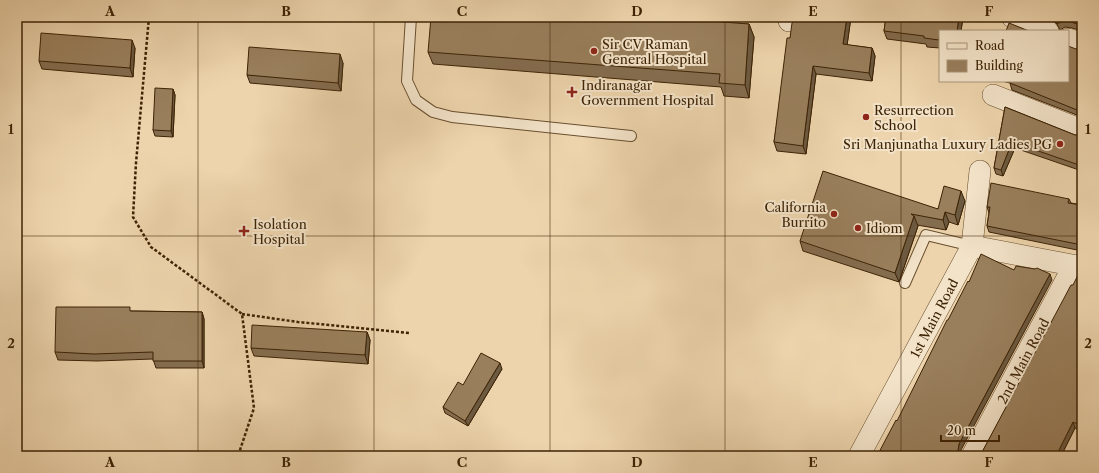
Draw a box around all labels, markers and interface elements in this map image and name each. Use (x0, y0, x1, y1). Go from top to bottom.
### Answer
text: A (104, 3, 116, 19)
text: B (281, 3, 291, 19)
text: C (457, 3, 467, 19)
text: D (631, 3, 643, 19)
text: E (808, 3, 818, 19)
text: F (985, 3, 994, 19)
legend (939, 30, 1069, 82)
place label: Sir CV Raman General Hospital (602, 36, 707, 67)
text: Road (975, 38, 1005, 53)
marker: Sir CV Raman General Hospital (589, 46, 599, 56)
text: Building (975, 58, 1023, 73)
place label: Indiranagar Government Hospital (581, 77, 714, 108)
marker: Indiranagar Government Hospital (566, 86, 578, 98)
place label: Resurrection School (874, 102, 954, 133)
marker: Resurrection School (861, 112, 871, 122)
text: 1 (8, 121, 14, 137)
text: 1 (1085, 121, 1091, 137)
place label: Sri Manjunatha Luxury Ladies PG (843, 136, 1053, 152)
marker: Sri Manjunatha Luxury Ladies PG (1055, 139, 1065, 149)
place label: California Burrito (764, 199, 826, 230)
marker: California Burrito (829, 209, 839, 219)
place label: Isolation Hospital (253, 216, 307, 247)
place label: Idiom (866, 220, 903, 236)
marker: Idiom (853, 223, 863, 233)
marker: Isolation Hospital (238, 225, 250, 237)
street label: 1st Main Road (907, 276, 961, 360)
street label: 2nd Main Road (994, 315, 1052, 407)
text: 2 (7, 335, 15, 351)
text: 2 (1084, 335, 1092, 351)
scale bar (941, 417, 999, 443)
text: 20 m (947, 423, 976, 438)
text: A (104, 454, 116, 470)
text: B (281, 454, 291, 470)
text: C (457, 454, 467, 470)
text: D (631, 454, 643, 470)
text: E (808, 454, 818, 470)
text: F (985, 454, 994, 470)

